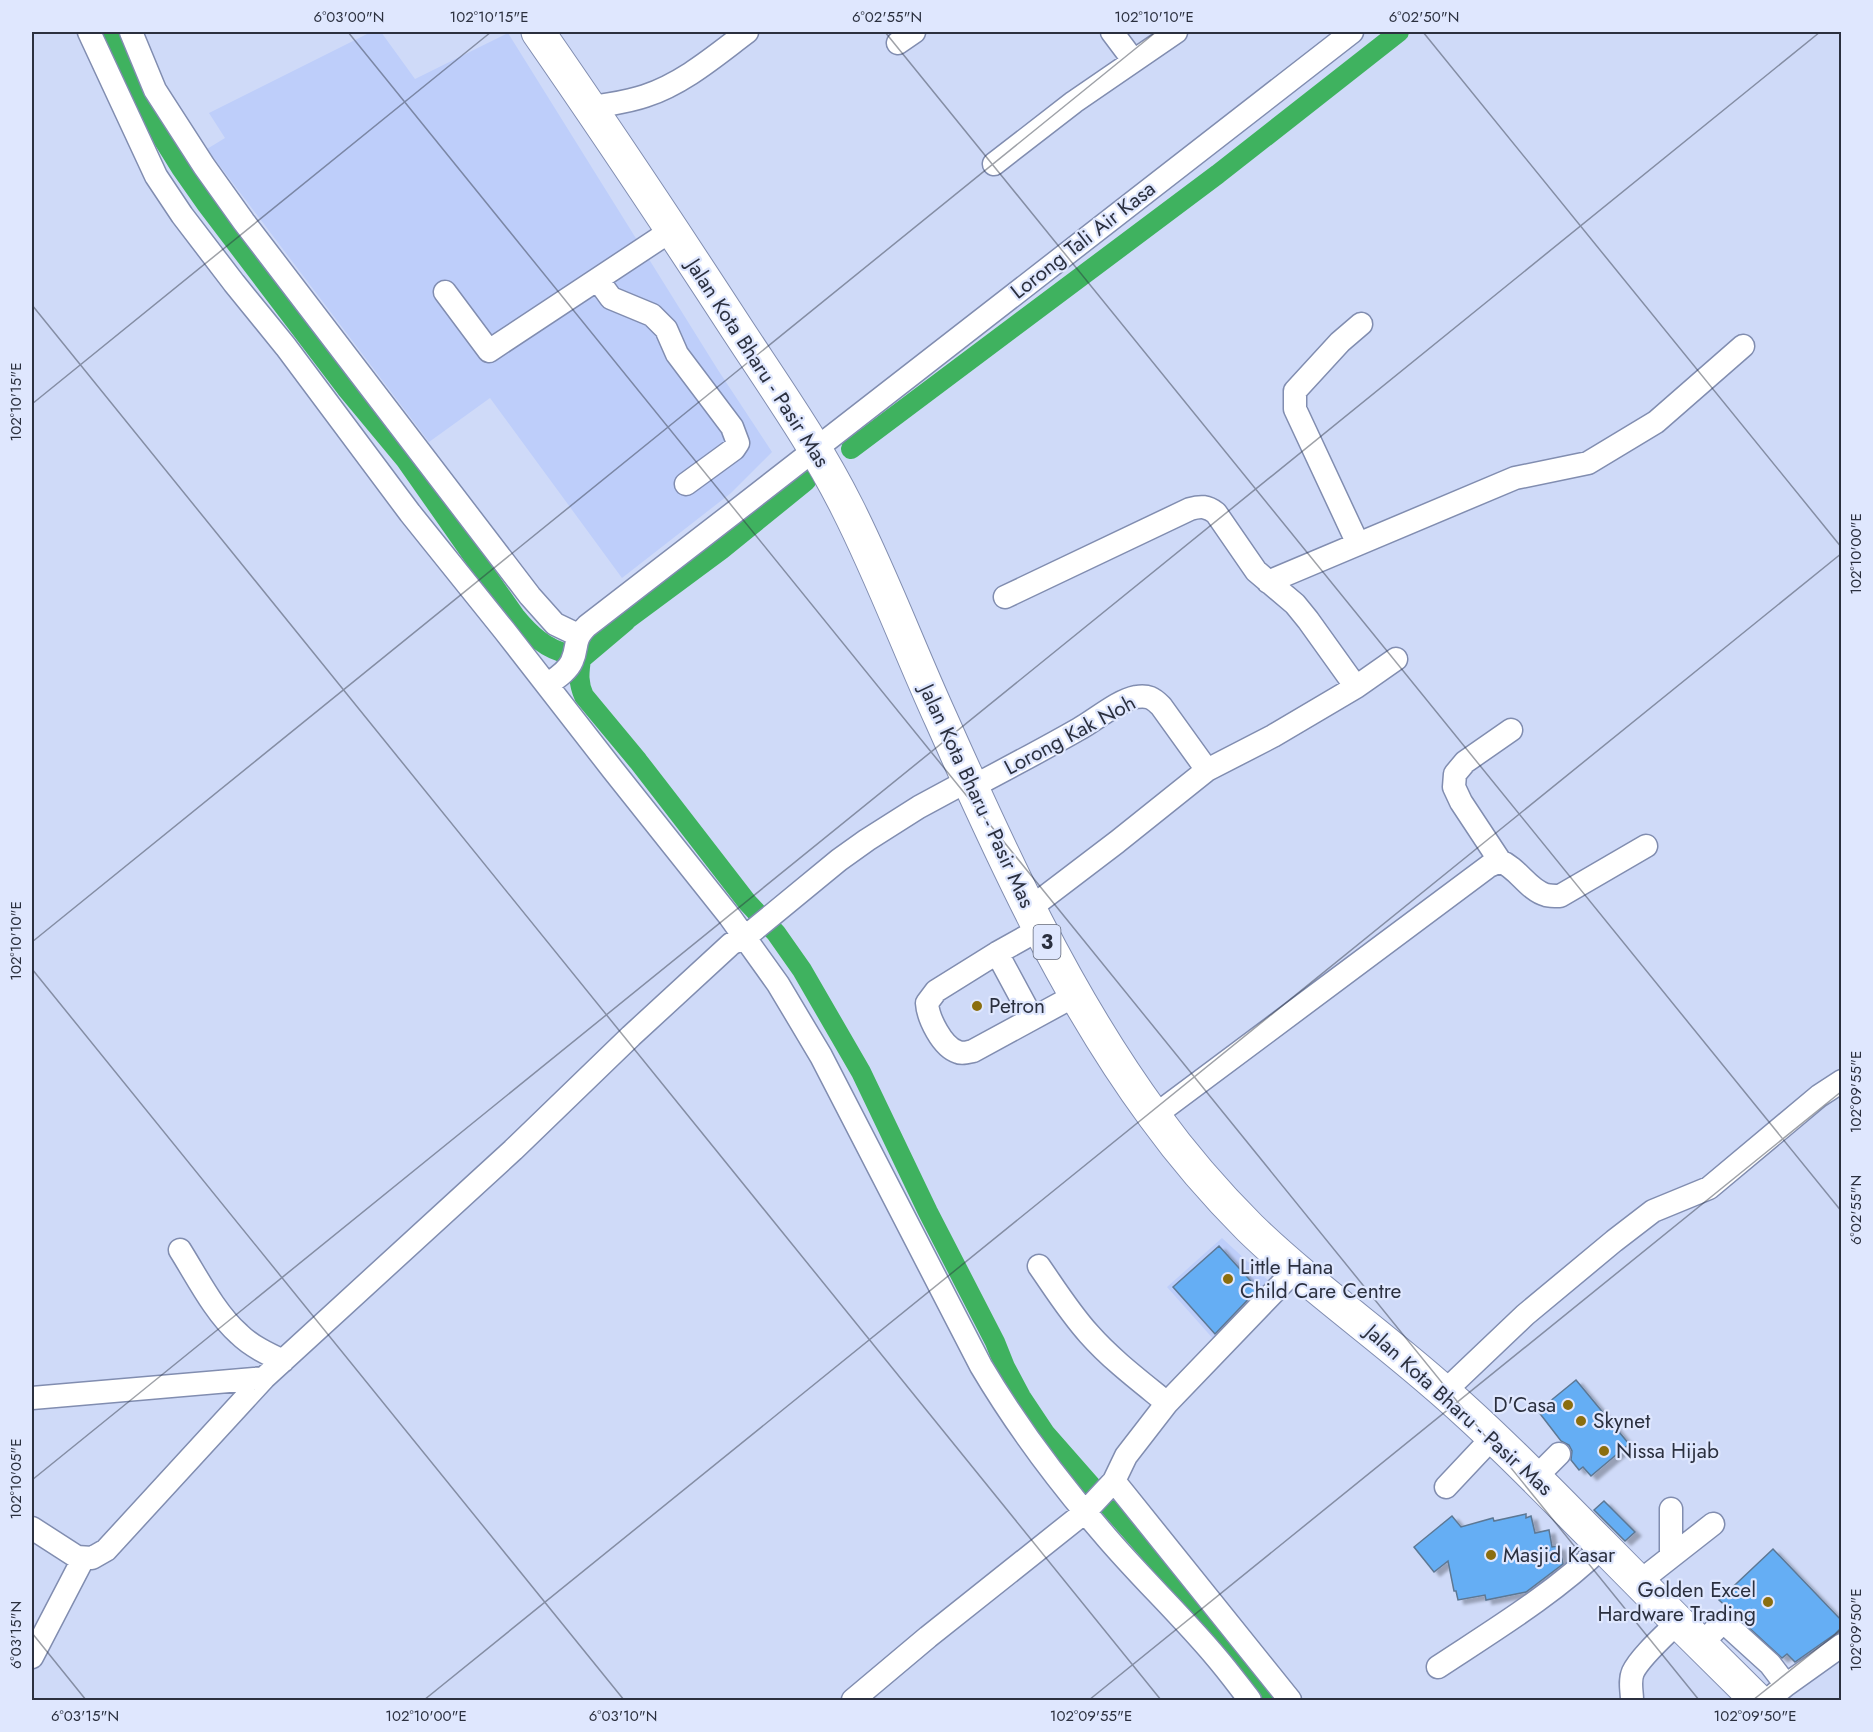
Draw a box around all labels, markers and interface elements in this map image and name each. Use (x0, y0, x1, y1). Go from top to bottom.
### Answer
text: 6°03'00"N (314, 6, 384, 28)
text: 102°10'15"E (450, 6, 528, 28)
text: 6°02'55"N (852, 6, 922, 28)
text: 102°10'10"E (1114, 6, 1194, 28)
text: 6°02'50"N (1389, 6, 1459, 28)
street label: Lorong Tali Air Kasa (1004, 174, 1162, 306)
street label: Jalan Kota Bharu - Pasir Mas (677, 250, 837, 473)
text: 102°10'15"E (5, 363, 27, 441)
text: 102°10'00"E (1845, 513, 1867, 595)
street label: Jalan Kota Bharu - Pasir Mas (911, 677, 1042, 913)
street label: Lorong Kak Noh (999, 688, 1141, 782)
text: 102°10'10"E (5, 901, 27, 981)
road number: 3 (1034, 925, 1060, 959)
place label: Petron (989, 991, 1045, 1021)
marker: Petron (970, 999, 984, 1013)
text: 102°09'55"E (1845, 1051, 1867, 1133)
text: 6°02'55"N (1845, 1175, 1867, 1245)
place label: Little Hana Child Care Centre (1240, 1252, 1402, 1306)
marker: Little Hana Child Care Centre (1221, 1272, 1235, 1286)
street label: Jalan Kota Bharu - Pasir Mas (1356, 1315, 1560, 1503)
place label: D'Casa (1493, 1390, 1556, 1420)
marker: D'Casa (1561, 1398, 1575, 1412)
place label: Skynet (1593, 1406, 1650, 1436)
marker: Skynet (1574, 1414, 1588, 1428)
place label: Nissa Hijab (1616, 1436, 1719, 1466)
text: 102°10'05"E (5, 1438, 27, 1520)
marker: Nissa Hijab (1597, 1444, 1611, 1458)
place label: Masjid Kasar (1503, 1540, 1616, 1570)
marker: Masjid Kasar (1484, 1548, 1498, 1562)
place label: Golden Excel Hardware Trading (1598, 1575, 1756, 1629)
text: 102°09'50"E (1845, 1588, 1867, 1672)
marker: Golden Excel Hardware Trading (1761, 1595, 1775, 1609)
text: 6°03'15"N (5, 1601, 27, 1669)
text: 6°03'15"N (51, 1705, 119, 1727)
text: 102°10'00"E (385, 1705, 467, 1727)
text: 6°03'10"N (589, 1705, 657, 1727)
text: 102°09'55"E (1050, 1705, 1132, 1727)
text: 102°09'50"E (1713, 1705, 1797, 1727)

